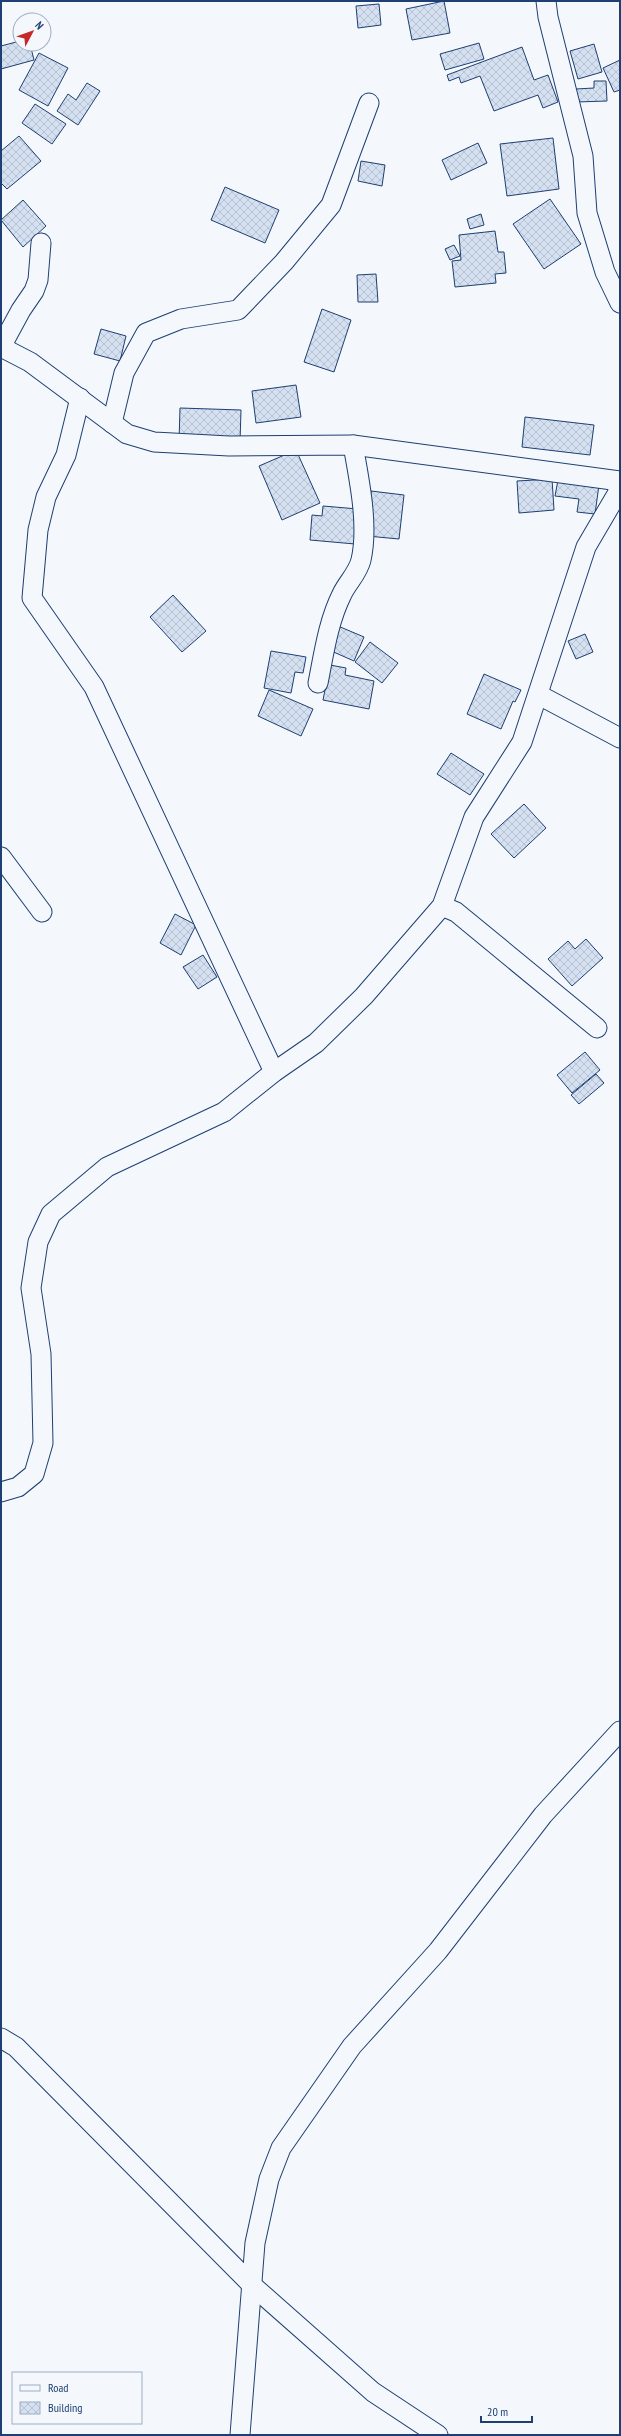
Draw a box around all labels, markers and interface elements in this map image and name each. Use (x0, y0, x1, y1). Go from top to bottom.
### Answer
north arrow (12, 12, 52, 52)
text: N (32, 19, 47, 32)
legend (12, 2372, 142, 2424)
text: Road (48, 2380, 68, 2395)
scale bar (481, 2398, 532, 2424)
text: Building (48, 2400, 83, 2415)
text: 20 m (487, 2404, 508, 2419)

